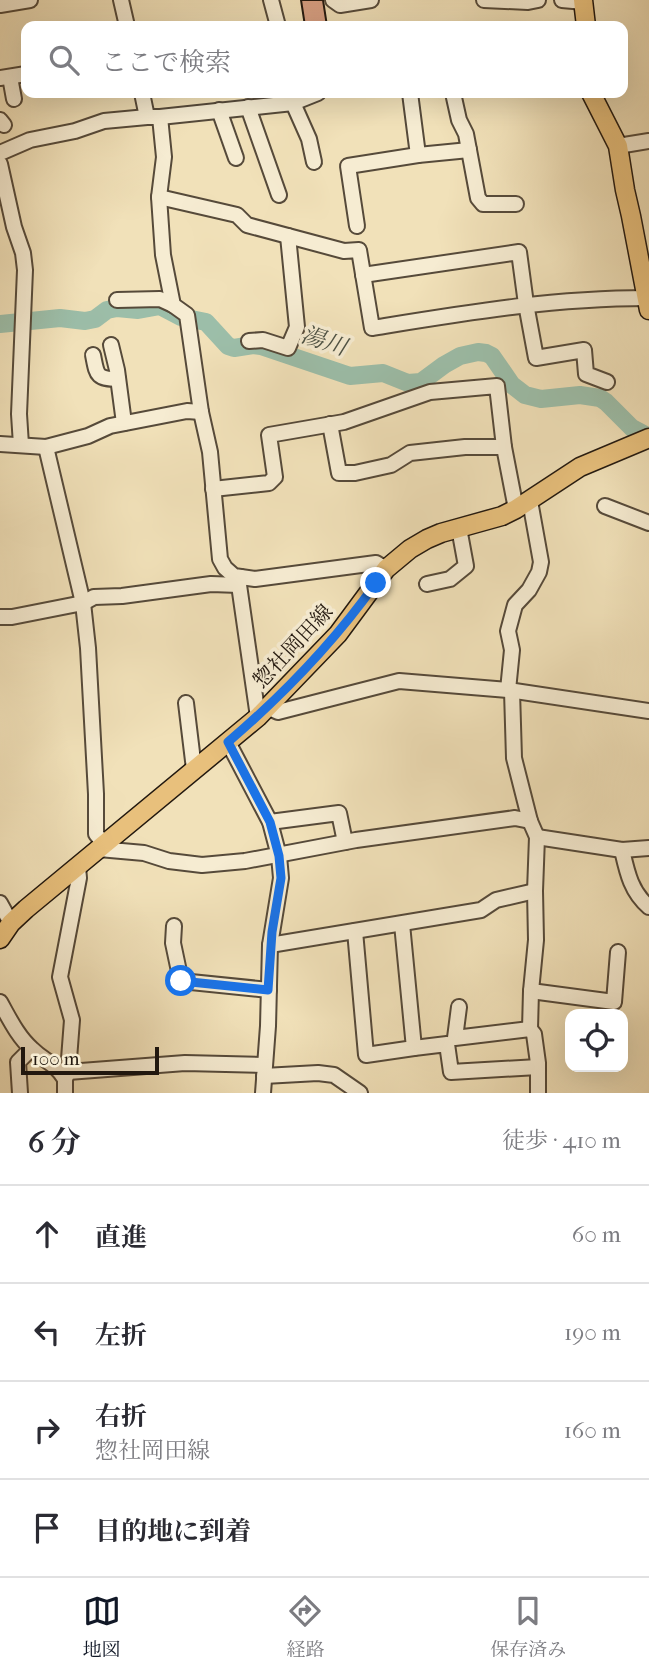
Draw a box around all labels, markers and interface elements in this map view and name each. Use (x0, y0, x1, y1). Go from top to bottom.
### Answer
search box (21, 21, 628, 98)
icon: search (45, 41, 83, 79)
text: ここで検索 (101, 47, 231, 78)
water label: 湯川 (298, 321, 353, 362)
route end (360, 567, 391, 598)
street label: 惣社岡田線 (248, 599, 338, 693)
route start (165, 965, 196, 996)
map controls (565, 1009, 628, 1072)
button: locate (565, 1009, 628, 1072)
scale bar (21, 1044, 159, 1076)
text: 100 m (32, 1048, 80, 1070)
text: 6 分 (28, 1125, 81, 1160)
text: 徒歩 · 410 m (502, 1127, 621, 1154)
icon: ahead (28, 1215, 66, 1253)
text: 60 m (572, 1221, 621, 1248)
text: 直進 (95, 1222, 147, 1253)
icon: left (28, 1313, 66, 1351)
text: 190 m (564, 1319, 621, 1346)
text: 左折 (95, 1320, 147, 1351)
text: 右折 (95, 1401, 147, 1432)
icon: right (28, 1411, 66, 1449)
text: 160 m (564, 1417, 621, 1444)
text: 惣社岡田線 (95, 1437, 210, 1464)
icon: arrive (28, 1509, 66, 1547)
text: 目的地に到着 (95, 1516, 251, 1547)
tab: 地図 (83, 1592, 121, 1661)
tab: 経路 (286, 1592, 324, 1661)
tab: 保存済み (490, 1592, 566, 1661)

